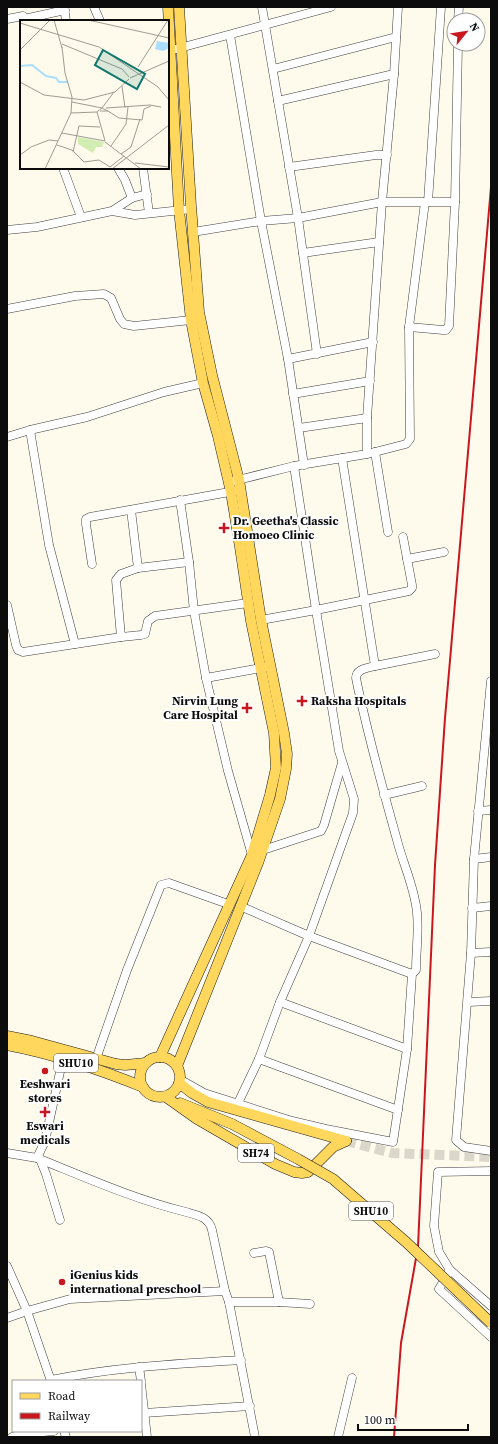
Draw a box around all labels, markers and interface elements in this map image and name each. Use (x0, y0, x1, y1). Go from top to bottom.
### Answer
north arrow (446, 12, 486, 52)
inset map (20, 20, 169, 169)
text: N (466, 20, 483, 34)
place label: Dr. Geetha's Classic Homoeo Clinic (233, 513, 339, 543)
marker: Dr. Geetha's Classic Homoeo Clinic (218, 522, 230, 534)
place label: Nirvin Lung Care Hospital (163, 693, 238, 723)
place label: Raksha Hospitals (311, 693, 407, 709)
marker: Raksha Hospitals (296, 695, 308, 707)
marker: Nirvin Lung Care Hospital (241, 702, 253, 714)
road number: SHU10 (54, 1054, 98, 1072)
marker: Eeshwari stores (40, 1066, 50, 1076)
place label: Eeshwari stores (20, 1076, 70, 1106)
marker: Eswari medicals (40, 1107, 50, 1117)
place label: Eswari medicals (20, 1118, 70, 1148)
road number: SH74 (238, 1144, 274, 1162)
road number: SHU10 (349, 1202, 393, 1220)
place label: iGenius kids international preschool (70, 1267, 201, 1297)
marker: iGenius kids international preschool (57, 1277, 67, 1287)
legend (12, 1380, 142, 1432)
text: Road (48, 1388, 75, 1404)
scale bar (358, 1406, 468, 1432)
text: Railway (48, 1408, 91, 1424)
text: 100 m (364, 1412, 396, 1428)

